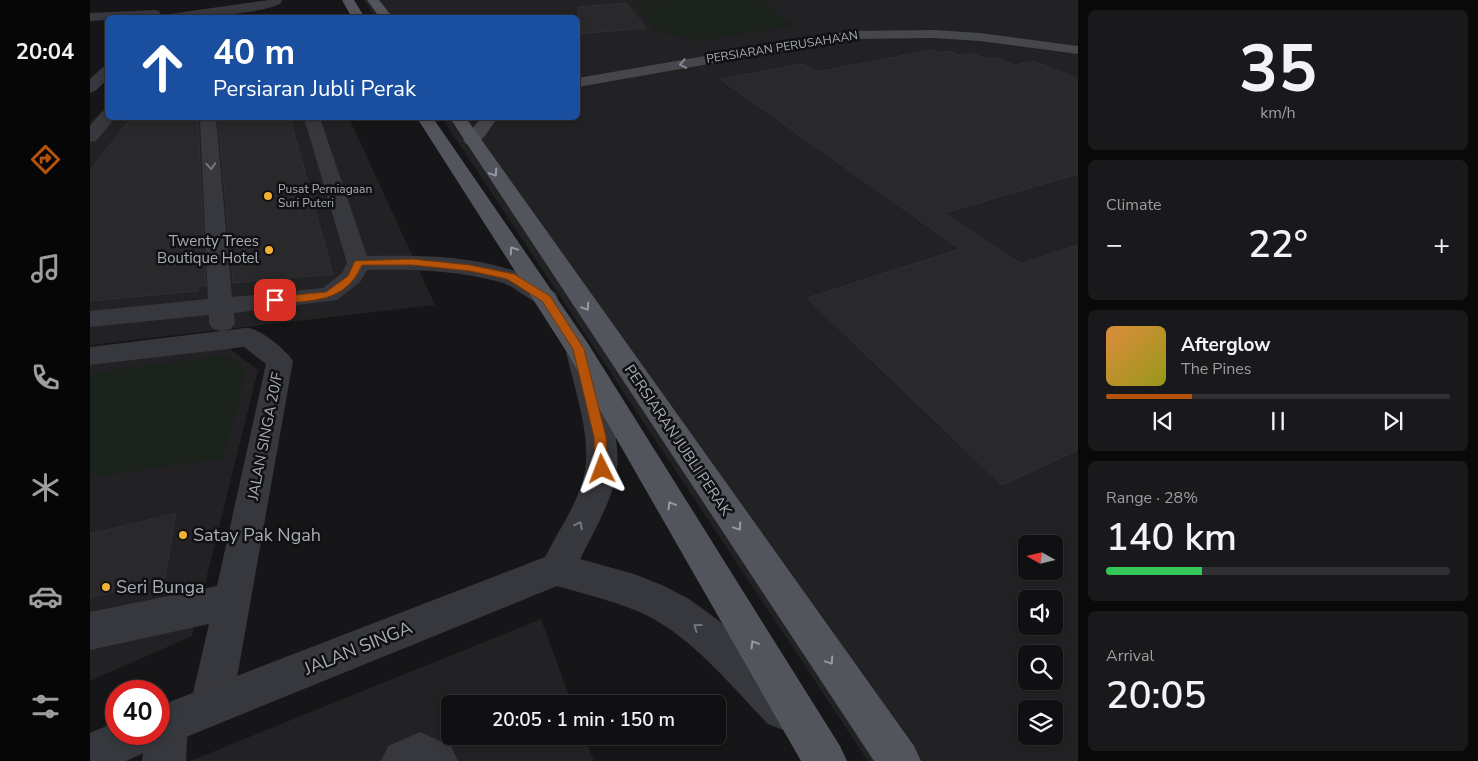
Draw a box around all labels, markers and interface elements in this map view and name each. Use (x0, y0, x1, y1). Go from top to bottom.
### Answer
text: 35 (1239, 25, 1317, 114)
street label: PERSIARAN PERUSAHAAN (705, 27, 859, 67)
text: 40 m (213, 29, 295, 76)
icon: ahead (130, 35, 195, 100)
text: 20:04 (16, 37, 74, 67)
one-way arrow (679, 59, 687, 69)
text: Persiaran Jubli Perak (213, 74, 416, 104)
text: km/h (1260, 102, 1296, 124)
icon: directions (28, 142, 63, 177)
one-way arrow (206, 162, 217, 170)
one-way arrow (488, 167, 497, 177)
place label: Pusat Perniagaan Suri Puteri (278, 181, 372, 211)
marker: Pusat Perniagaan Suri Puteri (262, 190, 274, 202)
text: Climate (1106, 194, 1161, 216)
text: 22° (1248, 219, 1308, 270)
text: − (1106, 226, 1123, 264)
text: + (1433, 226, 1450, 264)
place label: Twenty Trees Boutique Hotel (157, 231, 260, 268)
marker: Twenty Trees Boutique Hotel (263, 244, 275, 256)
one-way arrow (510, 246, 519, 255)
icon: music (28, 251, 63, 286)
pin (254, 279, 296, 321)
icon: arrive (261, 286, 289, 314)
one-way arrow (580, 301, 589, 310)
text: Afterglow (1181, 332, 1271, 358)
text: The Pines (1181, 358, 1251, 380)
icon: phone (28, 360, 63, 395)
street label: PERSIARAN JUBLI PERAK (620, 361, 736, 520)
street label: JALAN SINGA 20/F (243, 370, 287, 503)
icon: previous (1149, 407, 1177, 435)
icon: pause (1264, 407, 1292, 435)
icon: next (1379, 407, 1407, 435)
position arrow (575, 442, 627, 494)
icon: climate (28, 470, 63, 505)
text: Range · 28% (1106, 487, 1198, 509)
one-way arrow (668, 501, 678, 510)
text: 140 km (1106, 512, 1237, 563)
one-way arrow (573, 521, 583, 530)
one-way arrow (732, 521, 741, 531)
place label: Satay Pak Ngah (193, 523, 321, 547)
marker: Satay Pak Ngah (177, 529, 189, 541)
north arrow (1018, 535, 1062, 580)
map controls (1018, 535, 1063, 745)
place label: Seri Bunga (116, 575, 204, 599)
icon: car (28, 579, 63, 614)
marker: Seri Bunga (100, 581, 112, 593)
button: sound (1018, 590, 1063, 635)
street label: JALAN SINGA (299, 615, 416, 681)
one-way arrow (693, 624, 703, 633)
one-way arrow (751, 641, 761, 650)
button: search (1018, 645, 1063, 690)
text: Arrival (1106, 645, 1154, 667)
one-way arrow (824, 655, 833, 665)
text: 20:05 (1106, 670, 1206, 721)
speed limit sign: 40 (105, 680, 170, 745)
icon: filters (28, 689, 63, 724)
button: layers (1018, 700, 1063, 745)
text: 20:05 · 1 min · 150 m (492, 707, 675, 733)

